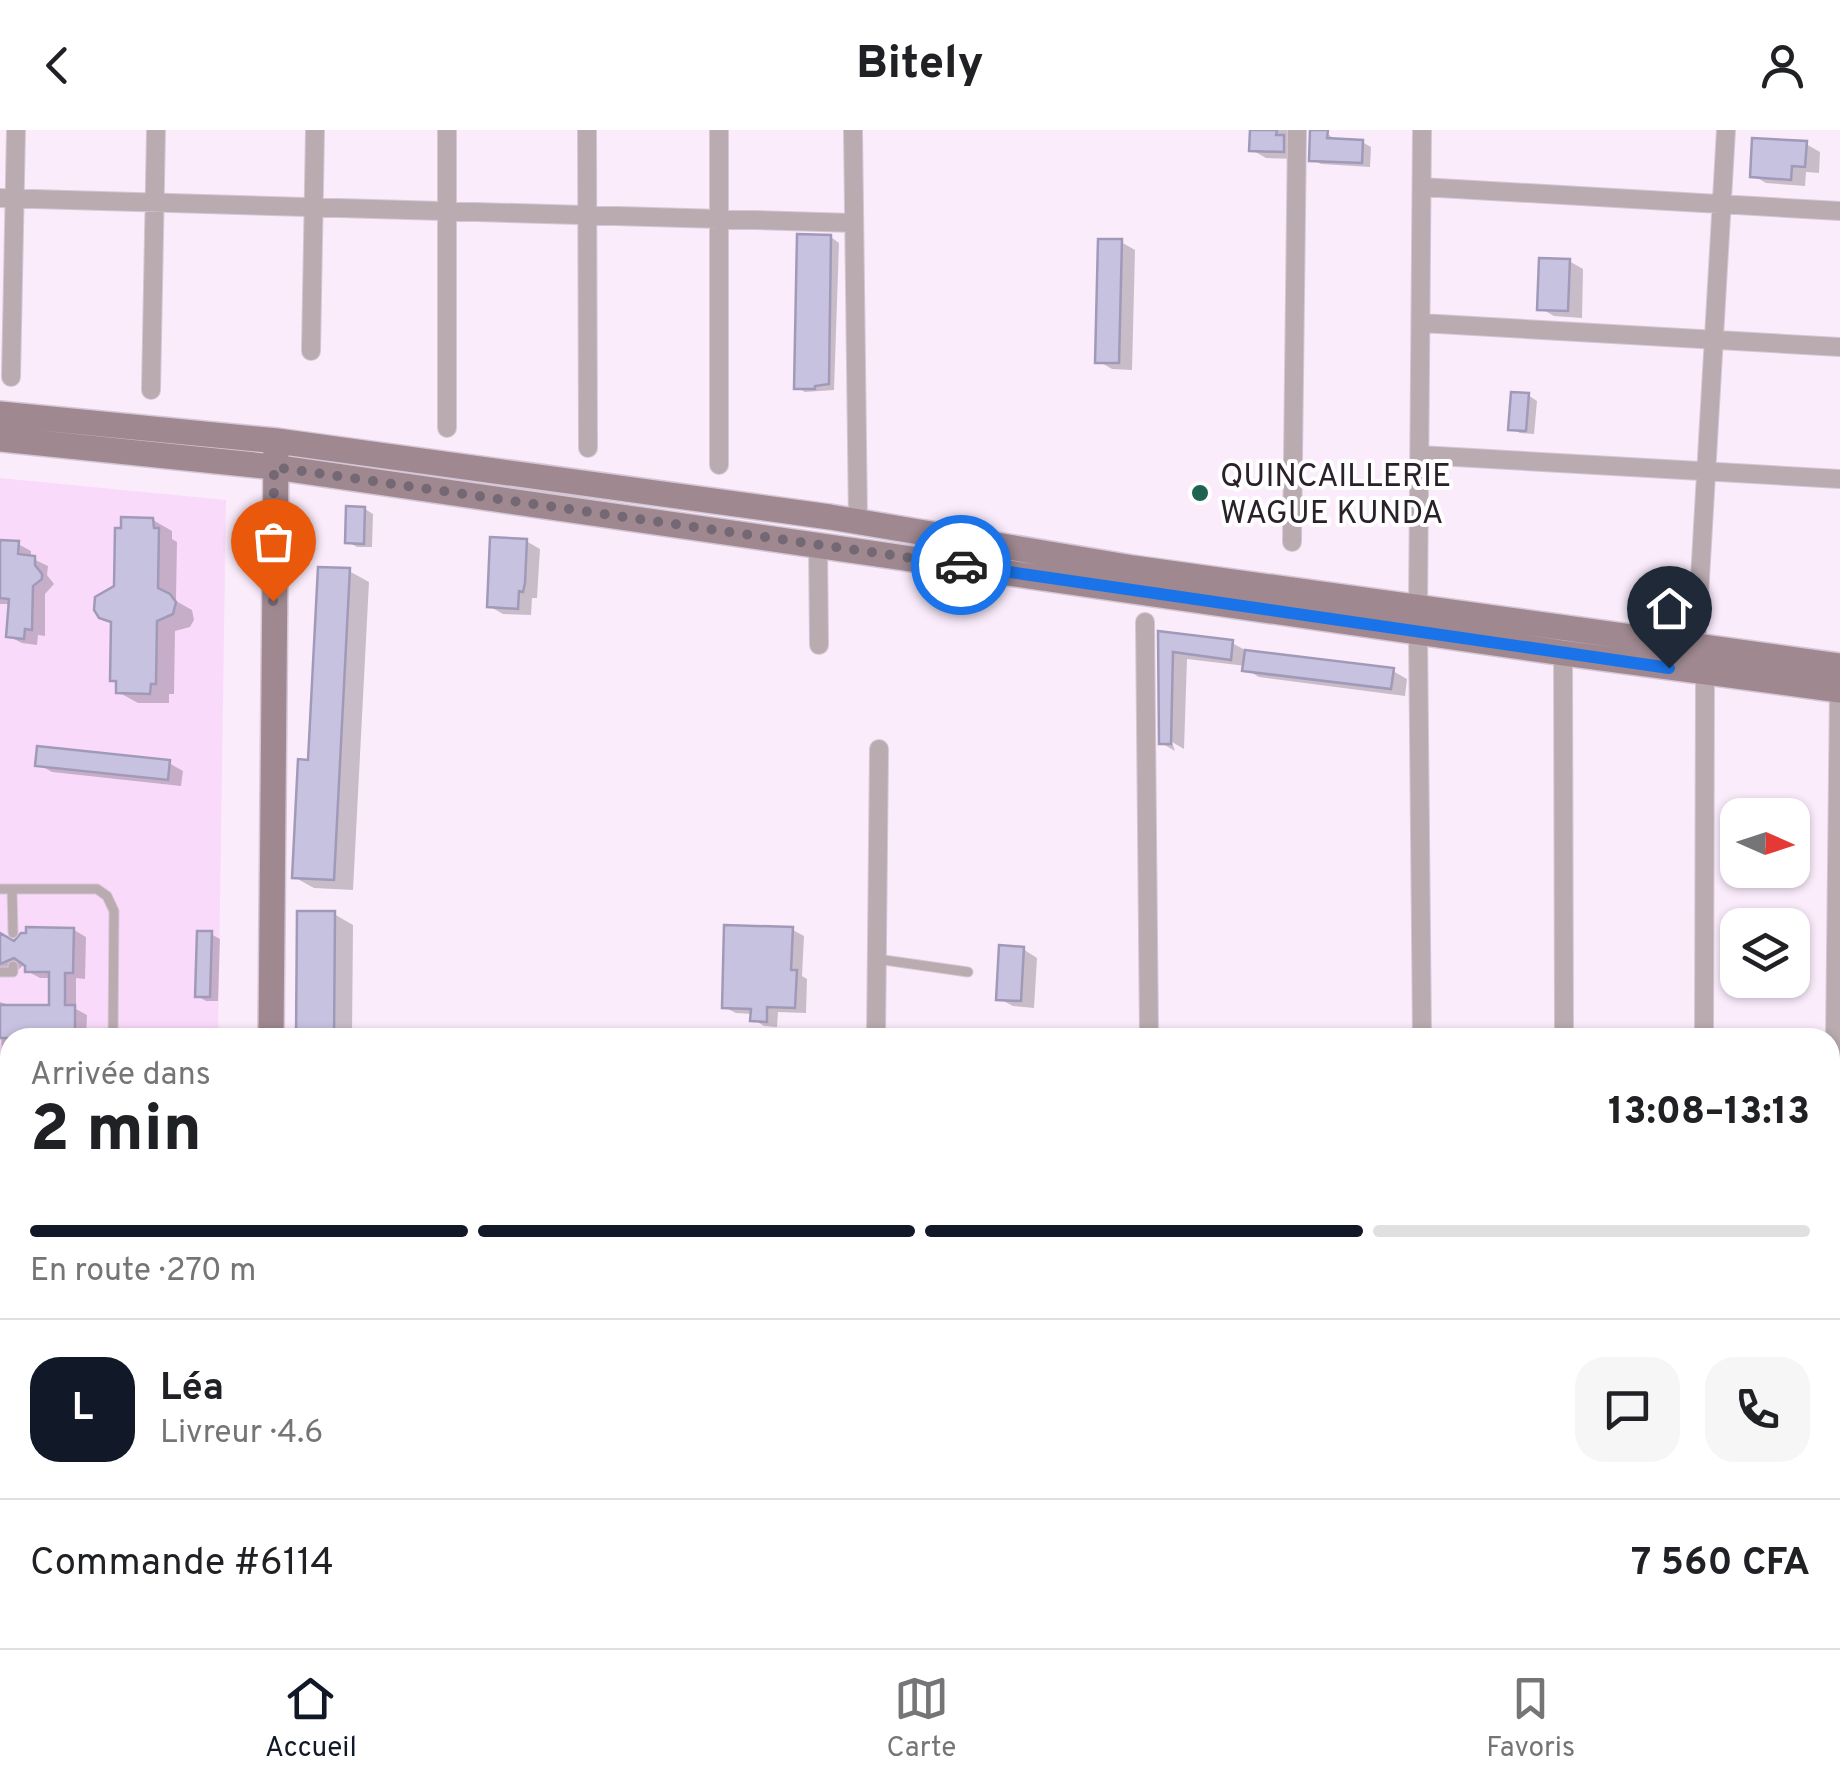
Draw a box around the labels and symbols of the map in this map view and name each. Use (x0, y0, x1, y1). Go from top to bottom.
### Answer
place label: QUINCAILLERIE WAGUE KUNDA (1220, 458, 1451, 535)
marker: QUINCAILLERIE WAGUE KUNDA (1189, 482, 1211, 504)
pin (231, 499, 316, 602)
courier (911, 515, 1011, 615)
pin (1627, 566, 1712, 669)
north arrow (1720, 798, 1810, 888)

